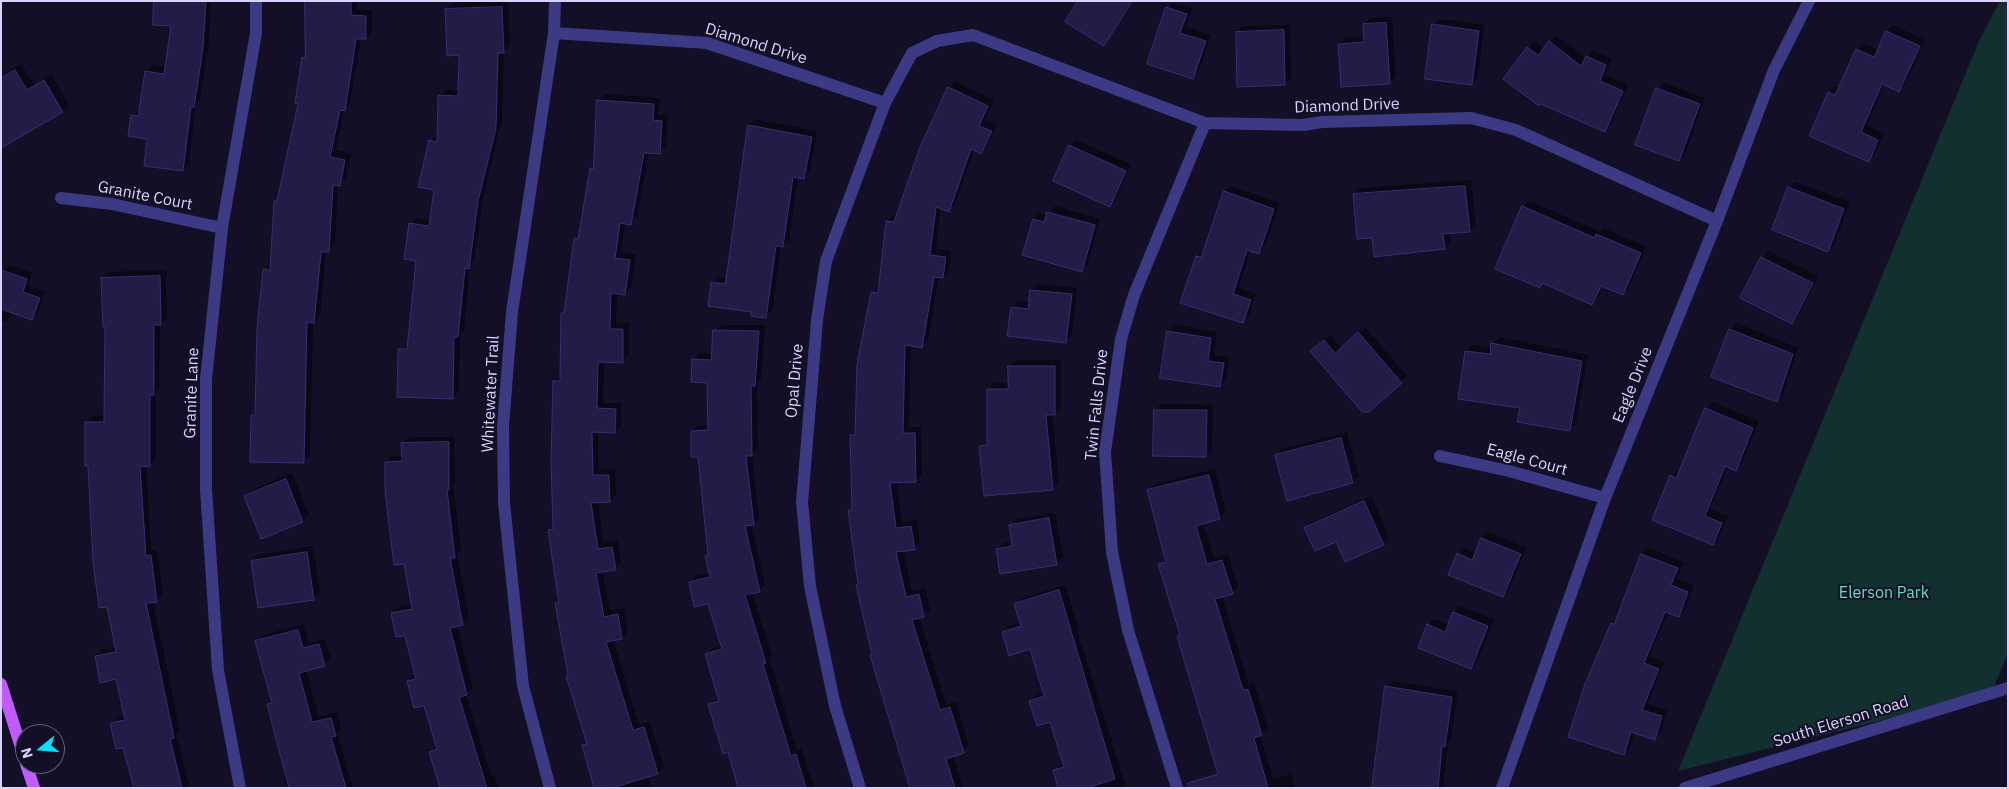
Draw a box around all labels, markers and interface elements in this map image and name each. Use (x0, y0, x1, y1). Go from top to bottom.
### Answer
street label: Diamond Drive (703, 19, 809, 69)
street label: Diamond Drive (1294, 95, 1400, 117)
street label: Granite Court (96, 177, 194, 215)
street label: Whitewater Trail (478, 335, 504, 453)
street label: Opal Drive (782, 343, 808, 419)
street label: Eagle Drive (1609, 344, 1657, 426)
street label: Granite Lane (181, 347, 203, 439)
street label: Twin Falls Drive (1082, 348, 1112, 462)
street label: Eagle Court (1485, 440, 1569, 480)
park label: Elerson Park (1839, 583, 1929, 603)
street label: South Elerson Road (1771, 692, 1911, 752)
north arrow (15, 724, 65, 774)
text: N (17, 746, 37, 761)

